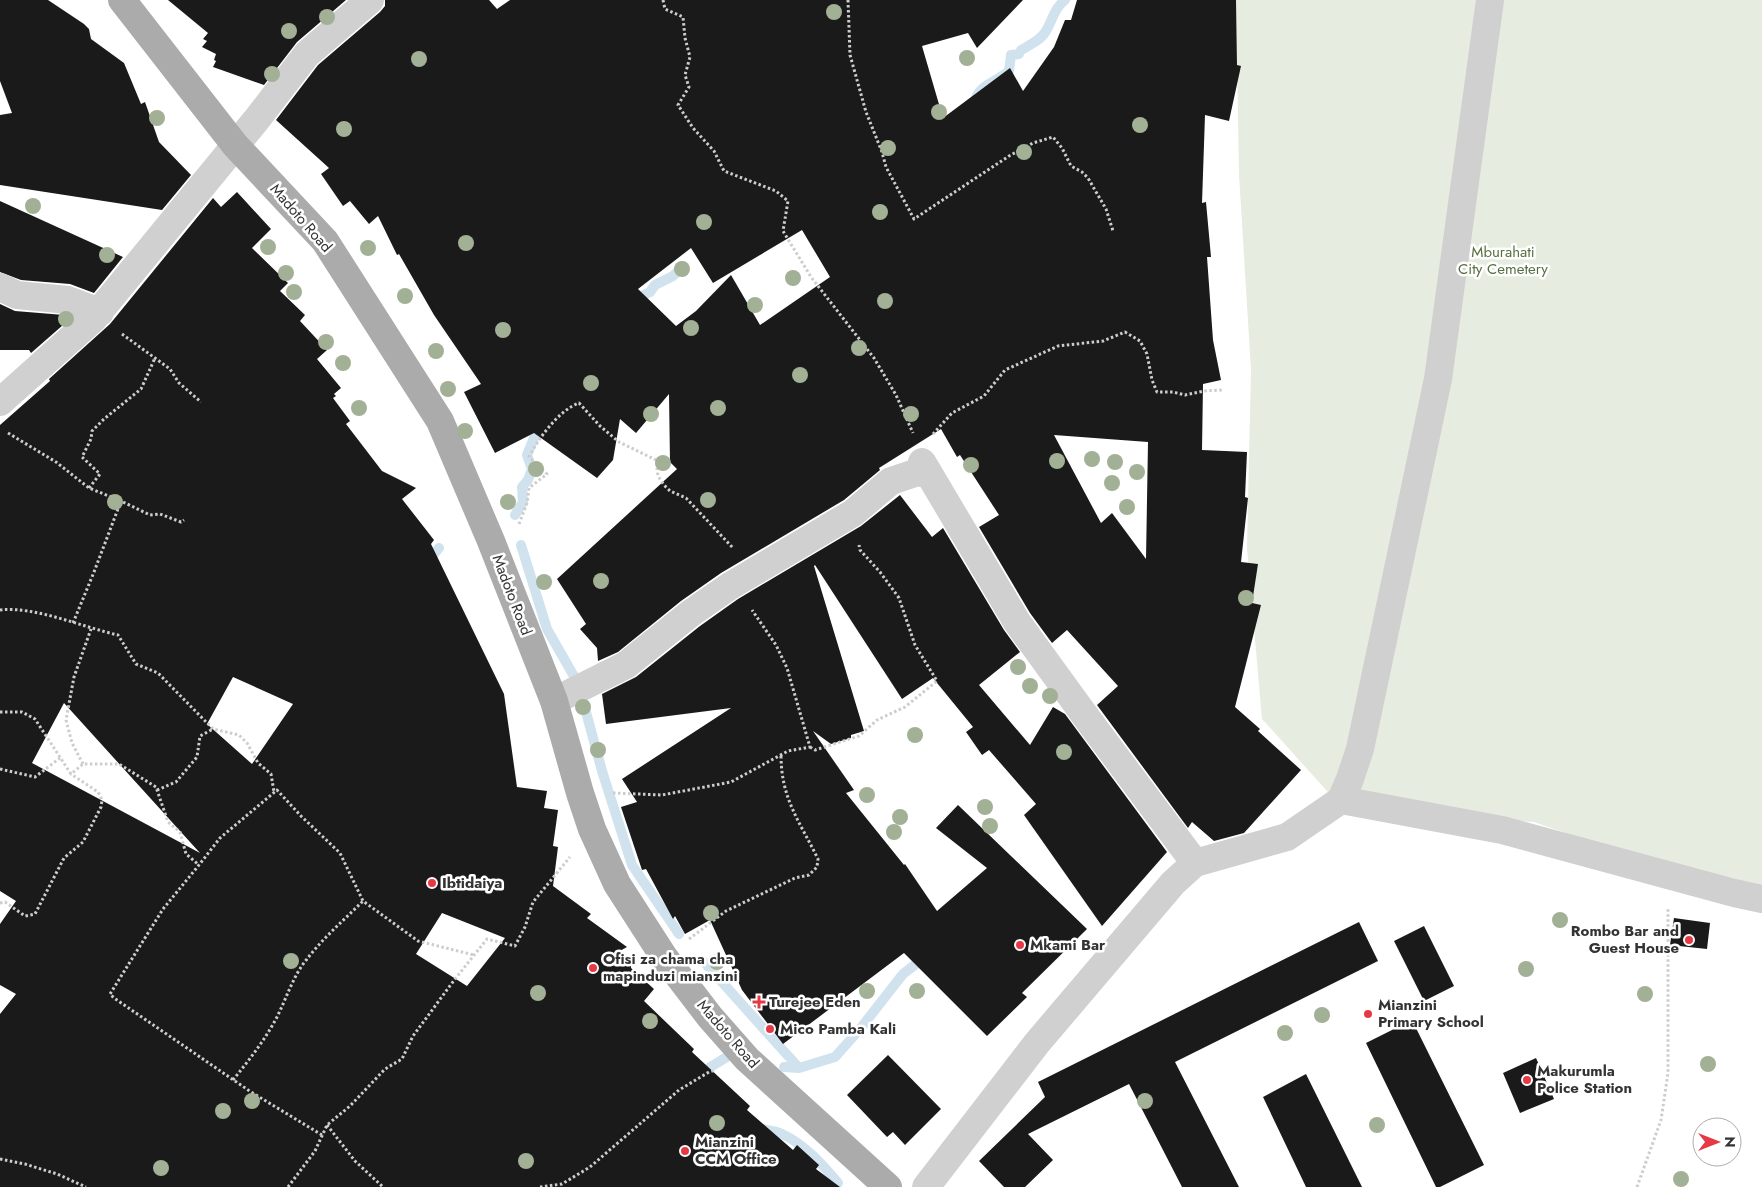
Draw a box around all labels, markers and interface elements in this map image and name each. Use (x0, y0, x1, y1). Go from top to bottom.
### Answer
street label: Madoto Road (265, 179, 337, 257)
park label: Mburahati City Cemetery (1458, 241, 1548, 280)
street label: Madoto Road (487, 551, 537, 639)
place label: Ibtidaiya (442, 872, 502, 894)
marker: Ibtidaiya (426, 877, 438, 889)
place label: Rombo Bar and Guest House (1571, 920, 1679, 959)
place label: Mkami Bar (1030, 934, 1106, 956)
marker: Rombo Bar and Guest House (1683, 934, 1695, 946)
marker: Mkami Bar (1014, 939, 1026, 951)
place label: Ofisi za chama cha mapinduzi mianzini (603, 948, 738, 987)
marker: Ofisi za chama cha mapinduzi mianzini (587, 962, 599, 974)
place label: Turejee Eden (769, 991, 861, 1013)
place label: Mianzini Primary School (1378, 994, 1484, 1033)
street label: Madoto Road (692, 995, 764, 1073)
marker: Turejee Eden (753, 996, 765, 1008)
marker: Mianzini Primary School (1362, 1008, 1374, 1020)
place label: Mico Pamba Kali (780, 1018, 896, 1040)
marker: Mico Pamba Kali (764, 1023, 776, 1035)
place label: Makurumla Police Station (1537, 1060, 1632, 1099)
marker: Makurumla Police Station (1521, 1074, 1533, 1086)
north arrow (1692, 1117, 1742, 1167)
place label: Mianzini CCM Office (695, 1131, 777, 1170)
text: N (1720, 1136, 1740, 1148)
marker: Mianzini CCM Office (679, 1145, 691, 1157)

